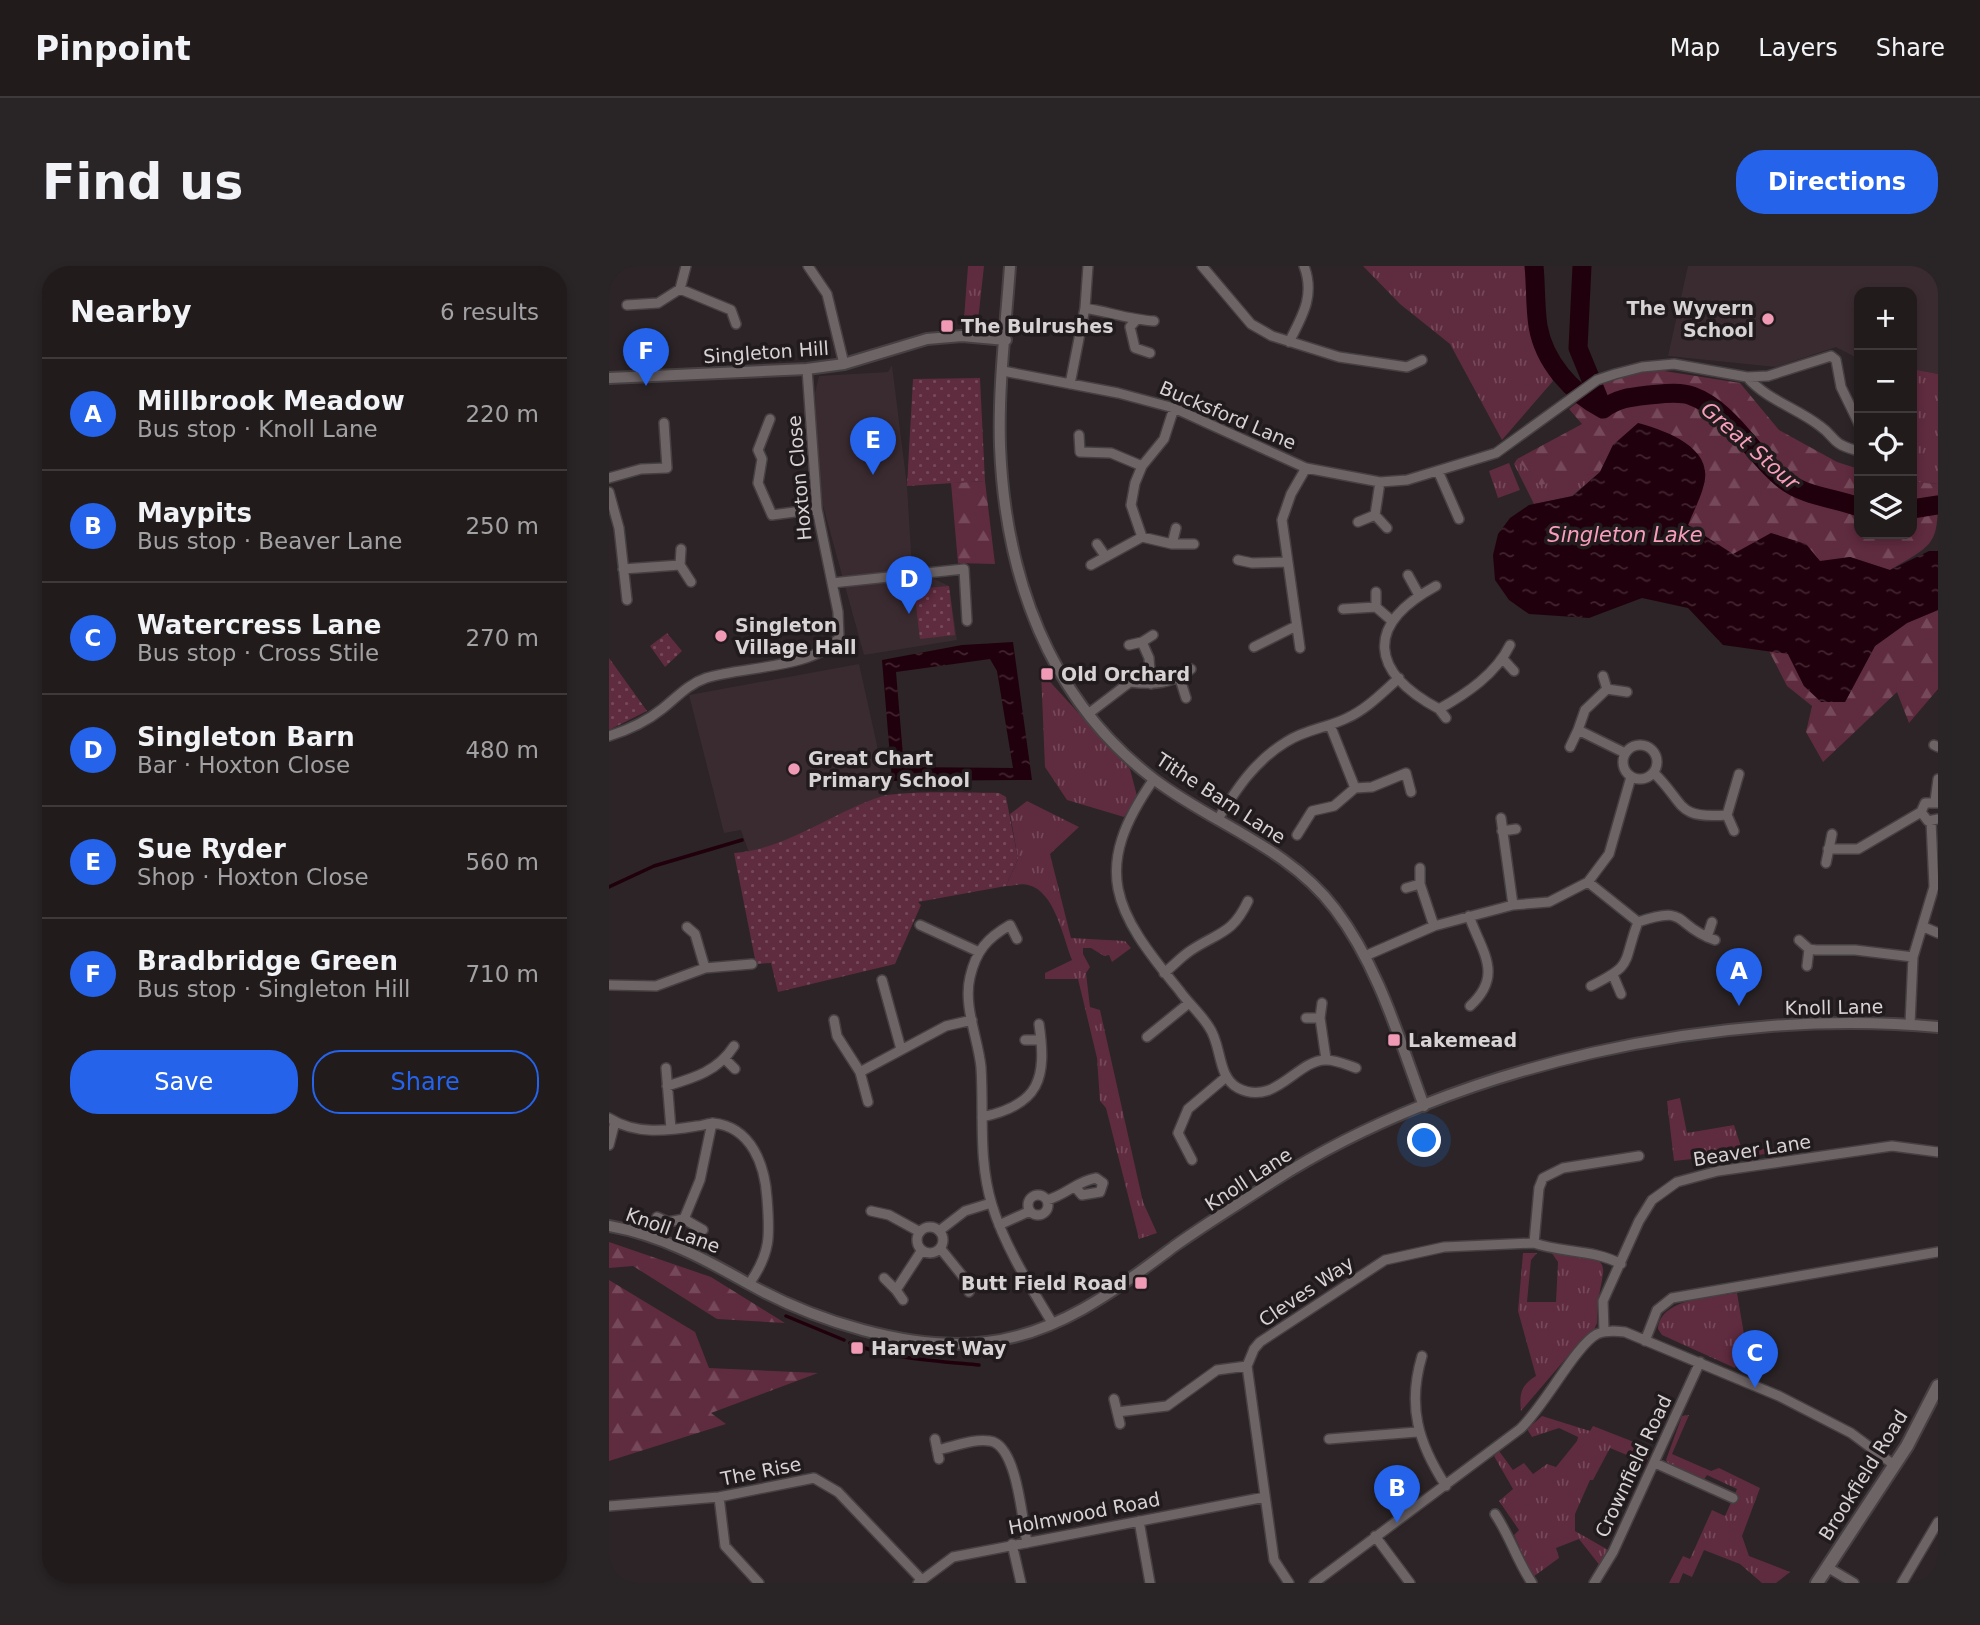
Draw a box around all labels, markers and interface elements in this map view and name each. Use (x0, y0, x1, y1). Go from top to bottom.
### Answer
text: Pinpoint (35, 29, 191, 68)
text: Map (1670, 34, 1720, 62)
text: Layers (1758, 34, 1838, 62)
text: Share (1876, 34, 1945, 62)
button: Directions (1736, 150, 1938, 214)
text: Find us (42, 154, 243, 211)
map controls (1854, 287, 1917, 539)
button: + (1854, 287, 1917, 350)
text: Nearby (70, 294, 192, 329)
place label: The Wyvern School (1627, 297, 1754, 341)
text: 6 results (440, 299, 539, 325)
marker: The Wyvern School (1760, 311, 1776, 327)
place label: The Bulrushes (961, 315, 1113, 337)
marker: The Bulrushes (939, 318, 955, 334)
pin: F (623, 328, 669, 386)
street label: Singleton Hill (703, 337, 829, 367)
button: − (1854, 350, 1917, 413)
street label: Bucksford Lane (1156, 376, 1300, 454)
text: Millbrook Meadow (137, 386, 405, 416)
water label: Great Stour (1696, 397, 1805, 496)
text: A (84, 401, 102, 427)
text: 220 m (465, 401, 539, 427)
button: locate (1854, 413, 1917, 476)
street label: Hoxton Close (783, 415, 815, 541)
text: Bus stop · Knoll Lane (137, 416, 378, 442)
pin: E (850, 417, 896, 475)
button: layers (1854, 476, 1917, 539)
text: Maypits (137, 498, 252, 528)
text: B (84, 513, 102, 539)
text: 250 m (465, 513, 539, 539)
water label: Singleton Lake (1547, 523, 1703, 547)
text: Bus stop · Beaver Lane (137, 528, 402, 554)
pin: D (886, 556, 932, 614)
text: Watercress Lane (137, 610, 381, 640)
place label: Singleton Village Hall (735, 614, 857, 658)
text: C (85, 625, 101, 651)
text: 270 m (465, 625, 539, 651)
marker: Singleton Village Hall (713, 628, 729, 644)
text: Bus stop · Cross Stile (137, 640, 379, 666)
place label: Old Orchard (1061, 663, 1190, 685)
marker: Old Orchard (1039, 666, 1055, 682)
text: Singleton Barn (137, 722, 355, 752)
text: D (83, 737, 103, 763)
text: 480 m (465, 737, 539, 763)
place label: Great Chart Primary School (808, 747, 970, 791)
street label: Tithe Barn Lane (1151, 747, 1290, 848)
text: Bar · Hoxton Close (137, 752, 350, 778)
marker: Great Chart Primary School (786, 761, 802, 777)
text: Sue Ryder (137, 834, 286, 864)
text: E (85, 849, 101, 875)
text: 560 m (465, 849, 539, 875)
text: Shop · Hoxton Close (137, 864, 369, 890)
text: Bradbridge Green (137, 946, 398, 976)
pin: A (1716, 948, 1762, 1006)
text: F (85, 961, 101, 987)
text: 710 m (465, 961, 539, 987)
text: Bus stop · Singleton Hill (137, 976, 410, 1002)
street label: Knoll Lane (1784, 995, 1884, 1019)
place label: Lakemead (1408, 1029, 1517, 1051)
marker: Lakemead (1386, 1032, 1402, 1048)
button: Save (70, 1050, 298, 1114)
button: Share (312, 1050, 539, 1114)
your location (1407, 1123, 1441, 1157)
street label: Beaver Lane (1691, 1130, 1813, 1170)
street label: Knoll Lane (1201, 1143, 1295, 1215)
street label: Knoll Lane (623, 1203, 723, 1257)
street label: Cleves Way (1254, 1251, 1358, 1331)
place label: Butt Field Road (961, 1272, 1127, 1294)
marker: Butt Field Road (1133, 1275, 1149, 1291)
pin: C (1732, 1330, 1778, 1388)
place label: Harvest Way (871, 1337, 1007, 1359)
marker: Harvest Way (849, 1340, 865, 1356)
street label: Crownfield Road (1590, 1391, 1676, 1541)
street label: Brookfield Road (1814, 1406, 1912, 1544)
street label: The Rise (718, 1452, 803, 1490)
pin: B (1374, 1465, 1420, 1523)
street label: Holmwood Road (1006, 1487, 1162, 1539)

